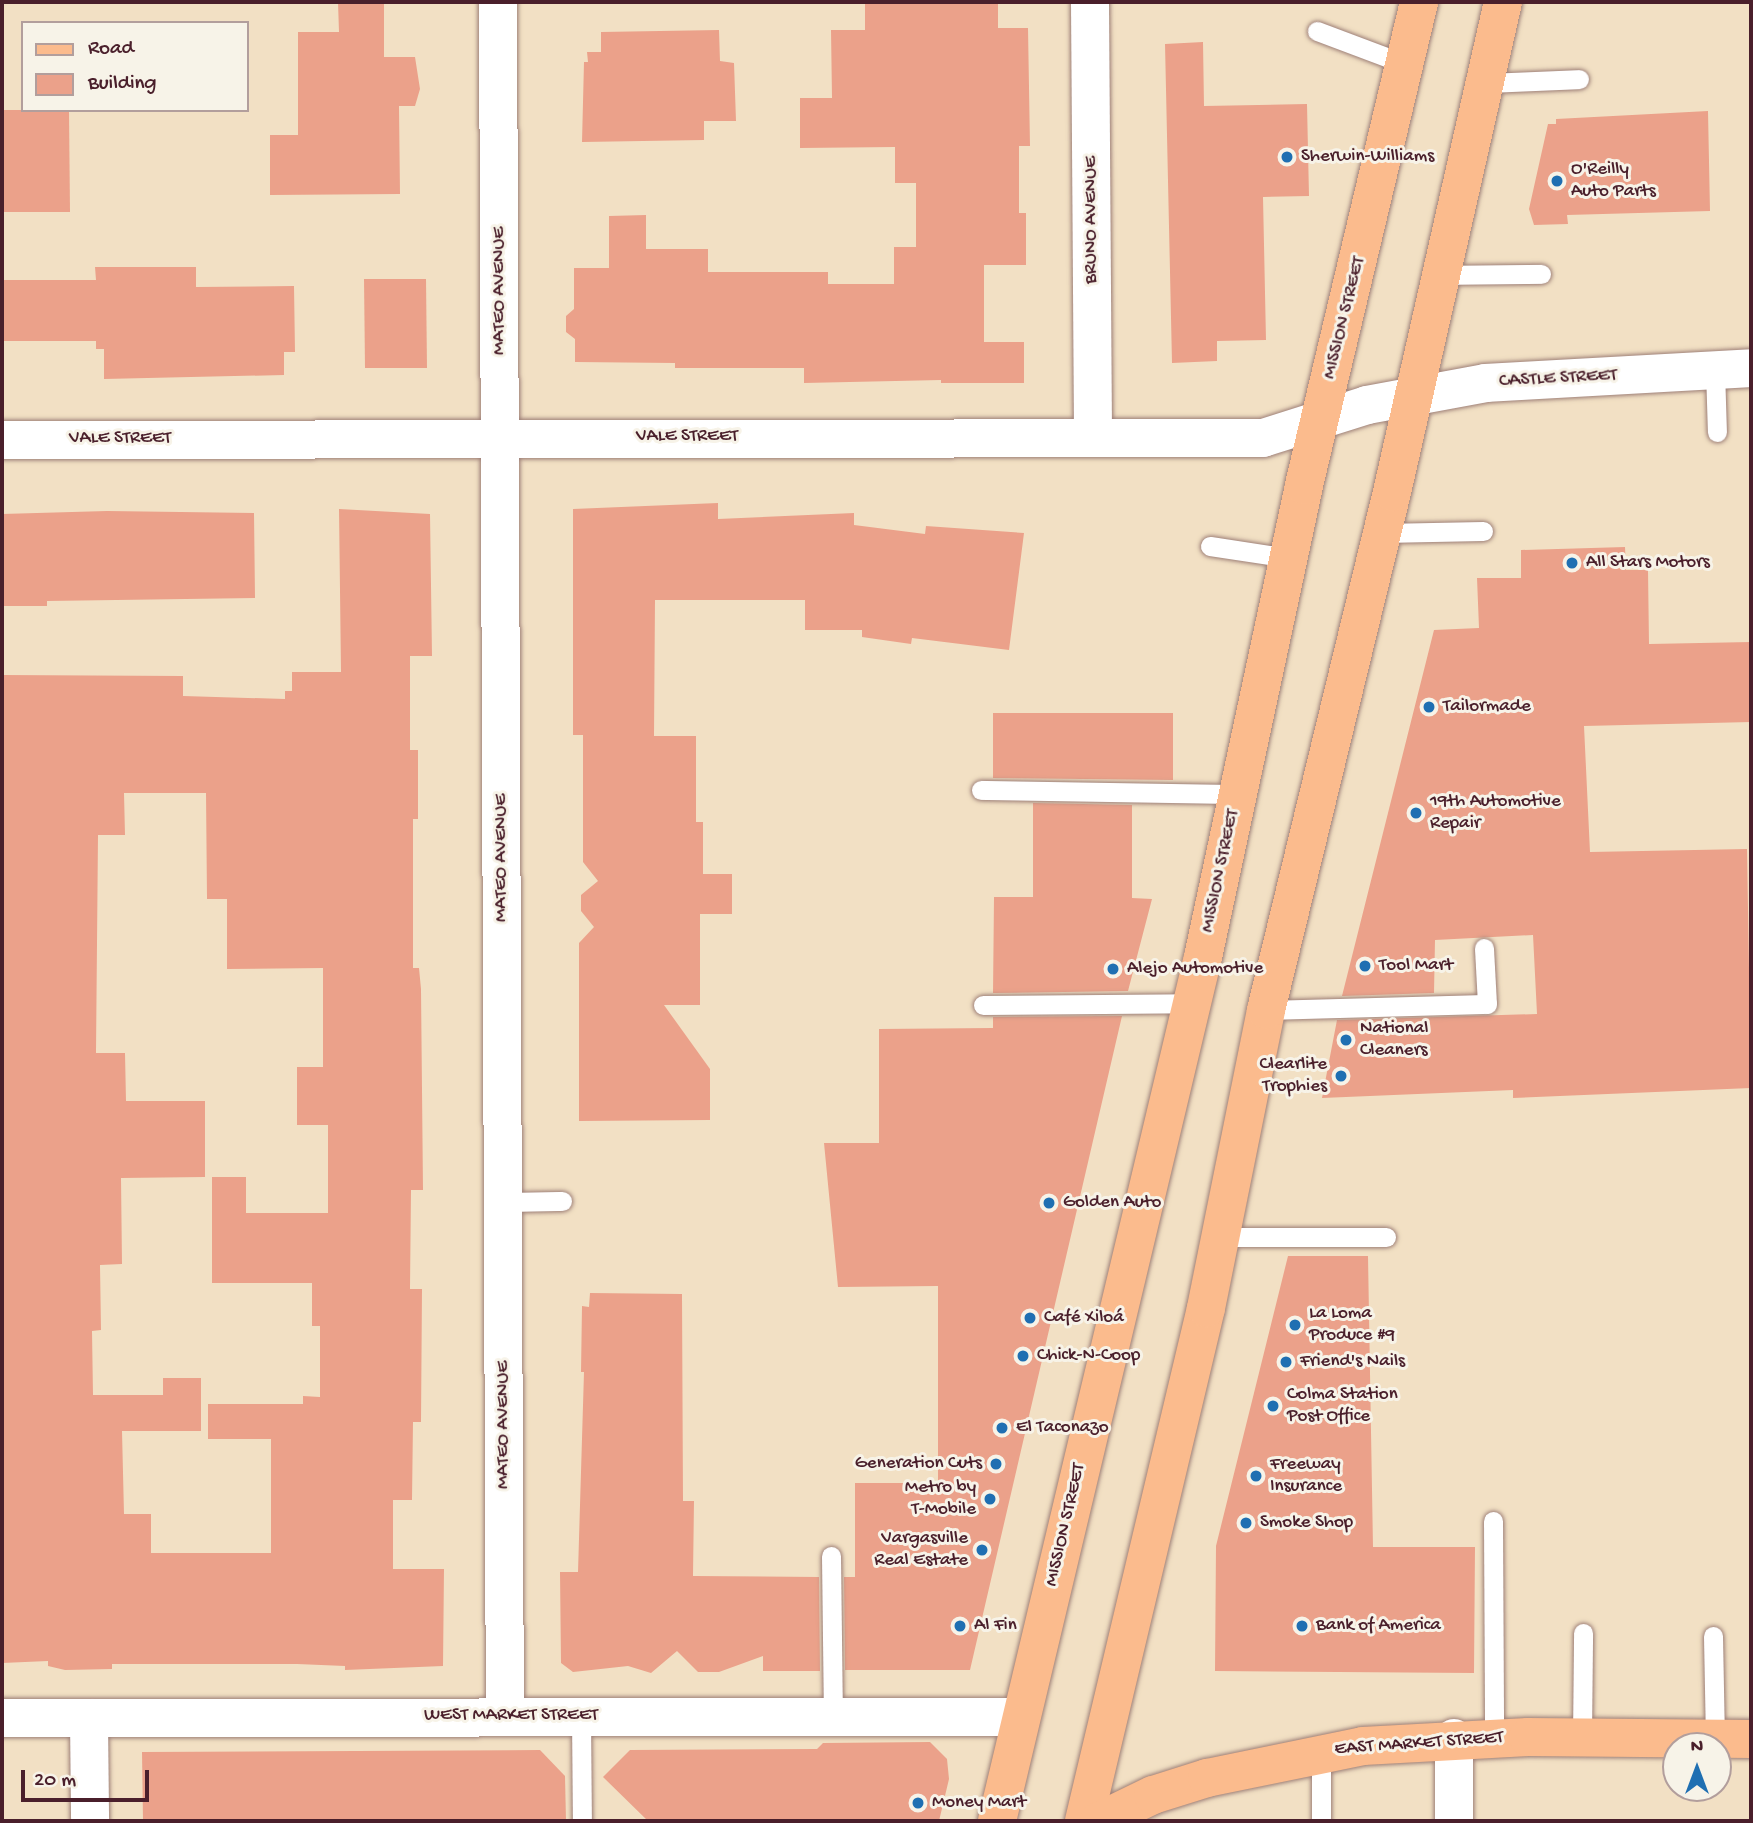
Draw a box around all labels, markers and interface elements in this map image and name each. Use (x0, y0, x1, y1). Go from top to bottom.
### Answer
legend (21, 21, 248, 112)
text: Road (88, 37, 134, 62)
text: Building (88, 72, 157, 97)
place label: Sherwin-Williams (1301, 146, 1434, 168)
marker: Sherwin-Williams (1279, 149, 1295, 165)
street label: BRUNO AVENUE (1081, 156, 1103, 284)
place label: O'Reilly Auto Parts (1571, 159, 1656, 203)
marker: O'Reilly Auto Parts (1549, 173, 1565, 189)
street label: MATEO AVENUE (489, 227, 511, 355)
street label: MISSION STREET (1319, 254, 1371, 382)
street label: CASTLE STREET (1498, 365, 1618, 393)
street label: VALE STREET (636, 426, 738, 448)
street label: VALE STREET (69, 428, 171, 450)
place label: All Stars Motors (1586, 552, 1710, 574)
marker: All Stars Motors (1564, 555, 1580, 571)
place label: Tailormade (1443, 696, 1531, 718)
marker: Tailormade (1421, 699, 1437, 715)
place label: 19th Automotive Repair (1430, 791, 1561, 835)
street label: MATEO AVENUE (491, 794, 513, 922)
marker: 19th Automotive Repair (1408, 805, 1424, 821)
street label: MISSION STREET (1197, 807, 1245, 935)
place label: Tool Mart (1379, 955, 1453, 977)
place label: Alejo Automotive (1127, 958, 1263, 980)
marker: Tool Mart (1357, 958, 1373, 974)
marker: Alejo Automotive (1105, 961, 1121, 977)
place label: National Cleaners (1360, 1018, 1428, 1062)
marker: National Cleaners (1338, 1032, 1354, 1048)
place label: Clearlite Trophies (1260, 1054, 1327, 1098)
marker: Clearlite Trophies (1333, 1068, 1349, 1084)
place label: Golden Auto (1063, 1192, 1161, 1214)
marker: Golden Auto (1041, 1195, 1057, 1211)
place label: La Loma Produce #9 (1309, 1303, 1395, 1347)
place label: Café Xiloá (1044, 1307, 1124, 1329)
marker: Café Xiloá (1022, 1310, 1038, 1326)
marker: La Loma Produce #9 (1287, 1317, 1303, 1333)
place label: Chick-N-Coop (1037, 1345, 1140, 1367)
marker: Chick-N-Coop (1015, 1348, 1031, 1364)
place label: Friend's Nails (1300, 1351, 1405, 1373)
marker: Friend's Nails (1278, 1354, 1294, 1370)
street label: MATEO AVENUE (493, 1361, 515, 1489)
place label: Colma Station Post Office (1287, 1384, 1398, 1428)
marker: Colma Station Post Office (1265, 1398, 1281, 1414)
place label: El Taconazo (1016, 1417, 1109, 1439)
marker: El Taconazo (994, 1420, 1010, 1436)
place label: Generation Cuts (855, 1453, 982, 1475)
place label: Freeway Insurance (1270, 1454, 1342, 1498)
marker: Generation Cuts (988, 1456, 1004, 1472)
street label: MISSION STREET (1041, 1461, 1091, 1589)
marker: Freeway Insurance (1248, 1468, 1264, 1484)
place label: Metro by T-Mobile (905, 1477, 976, 1521)
marker: Metro by T-Mobile (982, 1491, 998, 1507)
place label: Smoke Shop (1260, 1512, 1353, 1534)
marker: Smoke Shop (1238, 1515, 1254, 1531)
place label: Vargasville Real Estate (874, 1528, 968, 1572)
marker: Vargasville Real Estate (974, 1542, 990, 1558)
place label: Al Fin (974, 1615, 1017, 1637)
place label: Bank of America (1316, 1615, 1441, 1637)
marker: Al Fin (952, 1618, 968, 1634)
marker: Bank of America (1294, 1618, 1310, 1634)
street label: WEST MARKET STREET (424, 1705, 598, 1727)
street label: EAST MARKET STREET (1334, 1727, 1504, 1761)
north arrow (1662, 1732, 1732, 1802)
text: N (1691, 1736, 1703, 1759)
scale bar (24, 1756, 152, 1800)
text: 20 m (34, 1769, 76, 1794)
place label: Money Mart (932, 1792, 1026, 1814)
marker: Money Mart (910, 1795, 926, 1811)

